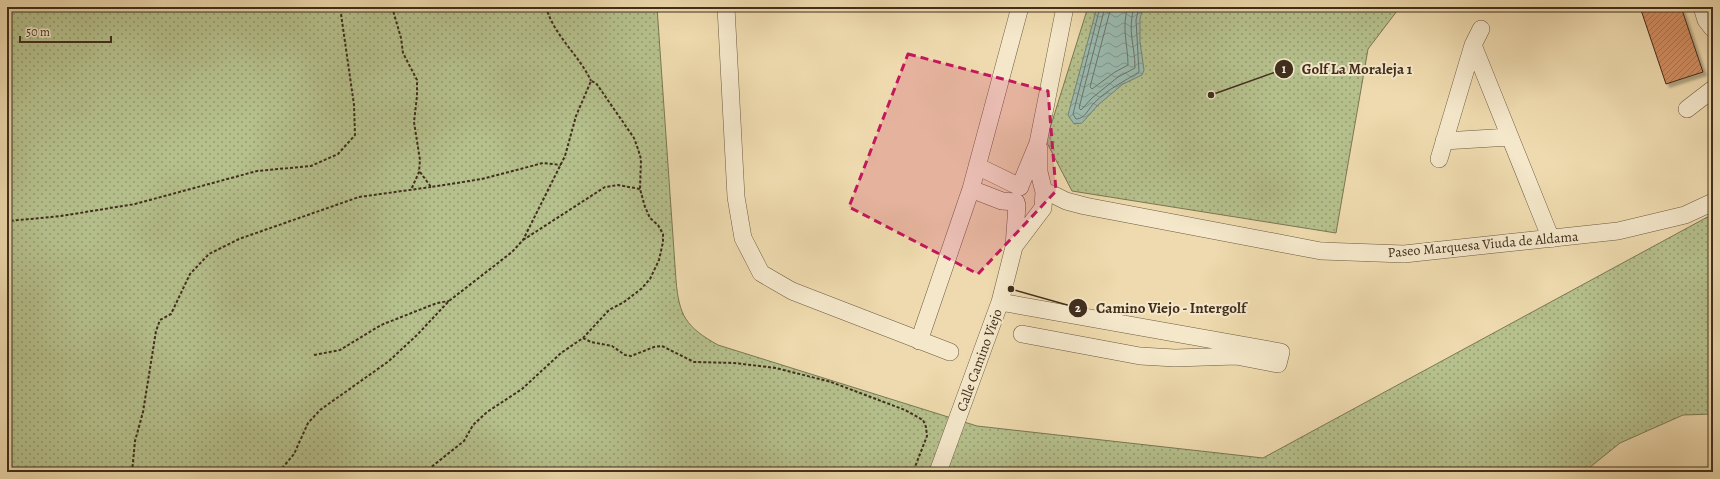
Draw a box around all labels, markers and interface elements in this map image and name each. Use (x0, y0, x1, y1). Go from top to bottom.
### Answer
scale bar (20, 18, 111, 44)
text: 50 m (26, 24, 50, 40)
callout: Golf La Moraleja 1 (1274, 56, 1420, 83)
text: Golf La Moraleja 1 (1302, 59, 1413, 79)
text: 1 (1282, 61, 1287, 77)
street label: Paseo Marquesa Viuda de Aldama (1387, 227, 1580, 262)
callout: Camino Viejo - Intergolf (1068, 294, 1255, 321)
text: Camino Viejo - Intergolf (1096, 298, 1248, 318)
text: 2 (1075, 300, 1081, 316)
street label: Calle Camino Viejo (952, 306, 1007, 414)

